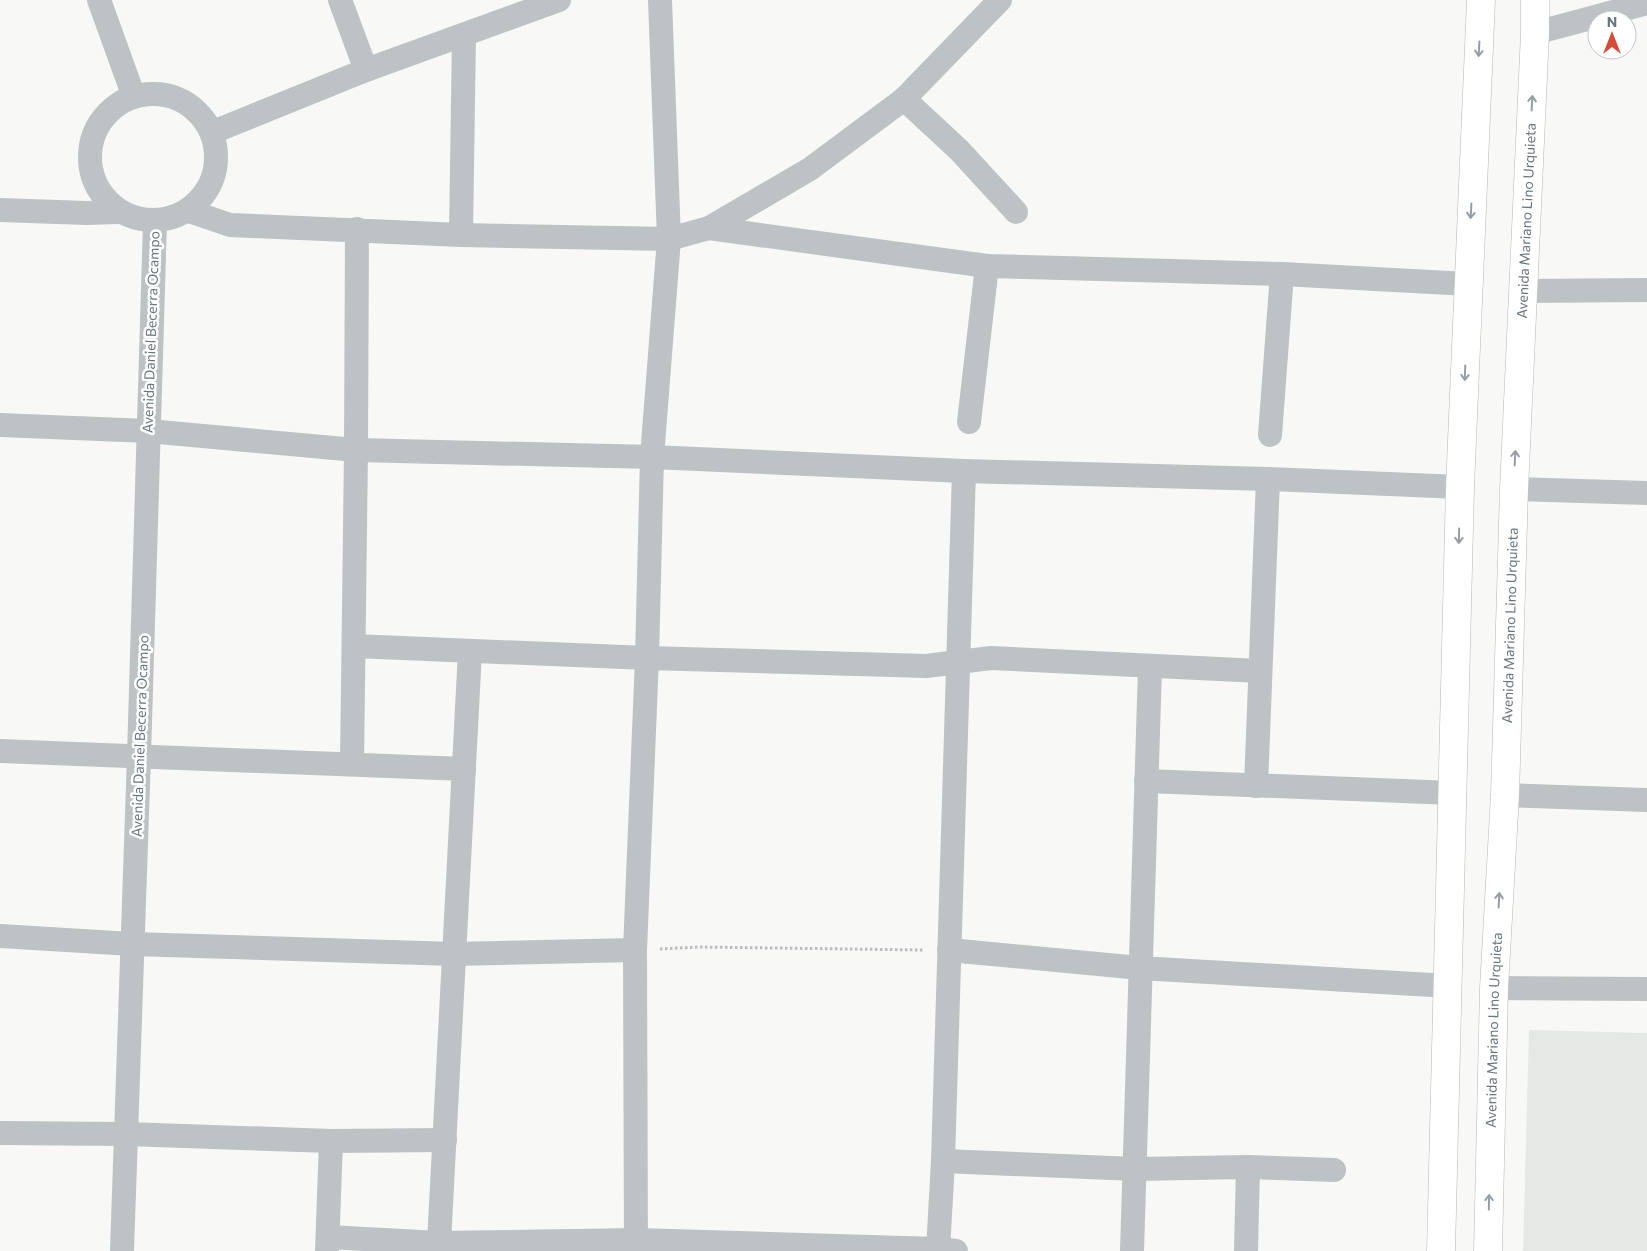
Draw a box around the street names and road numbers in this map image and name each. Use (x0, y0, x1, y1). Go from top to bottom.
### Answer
street label: Avenida Mariano Lino Urquieta (1513, 123, 1539, 319)
street label: Avenida Daniel Becerra Ocampo (138, 231, 163, 433)
street label: Avenida Mariano Lino Urquieta (1498, 527, 1521, 724)
street label: Avenida Daniel Becerra Ocampo (127, 635, 152, 837)
street label: Avenida Mariano Lino Urquieta (1482, 932, 1505, 1128)

